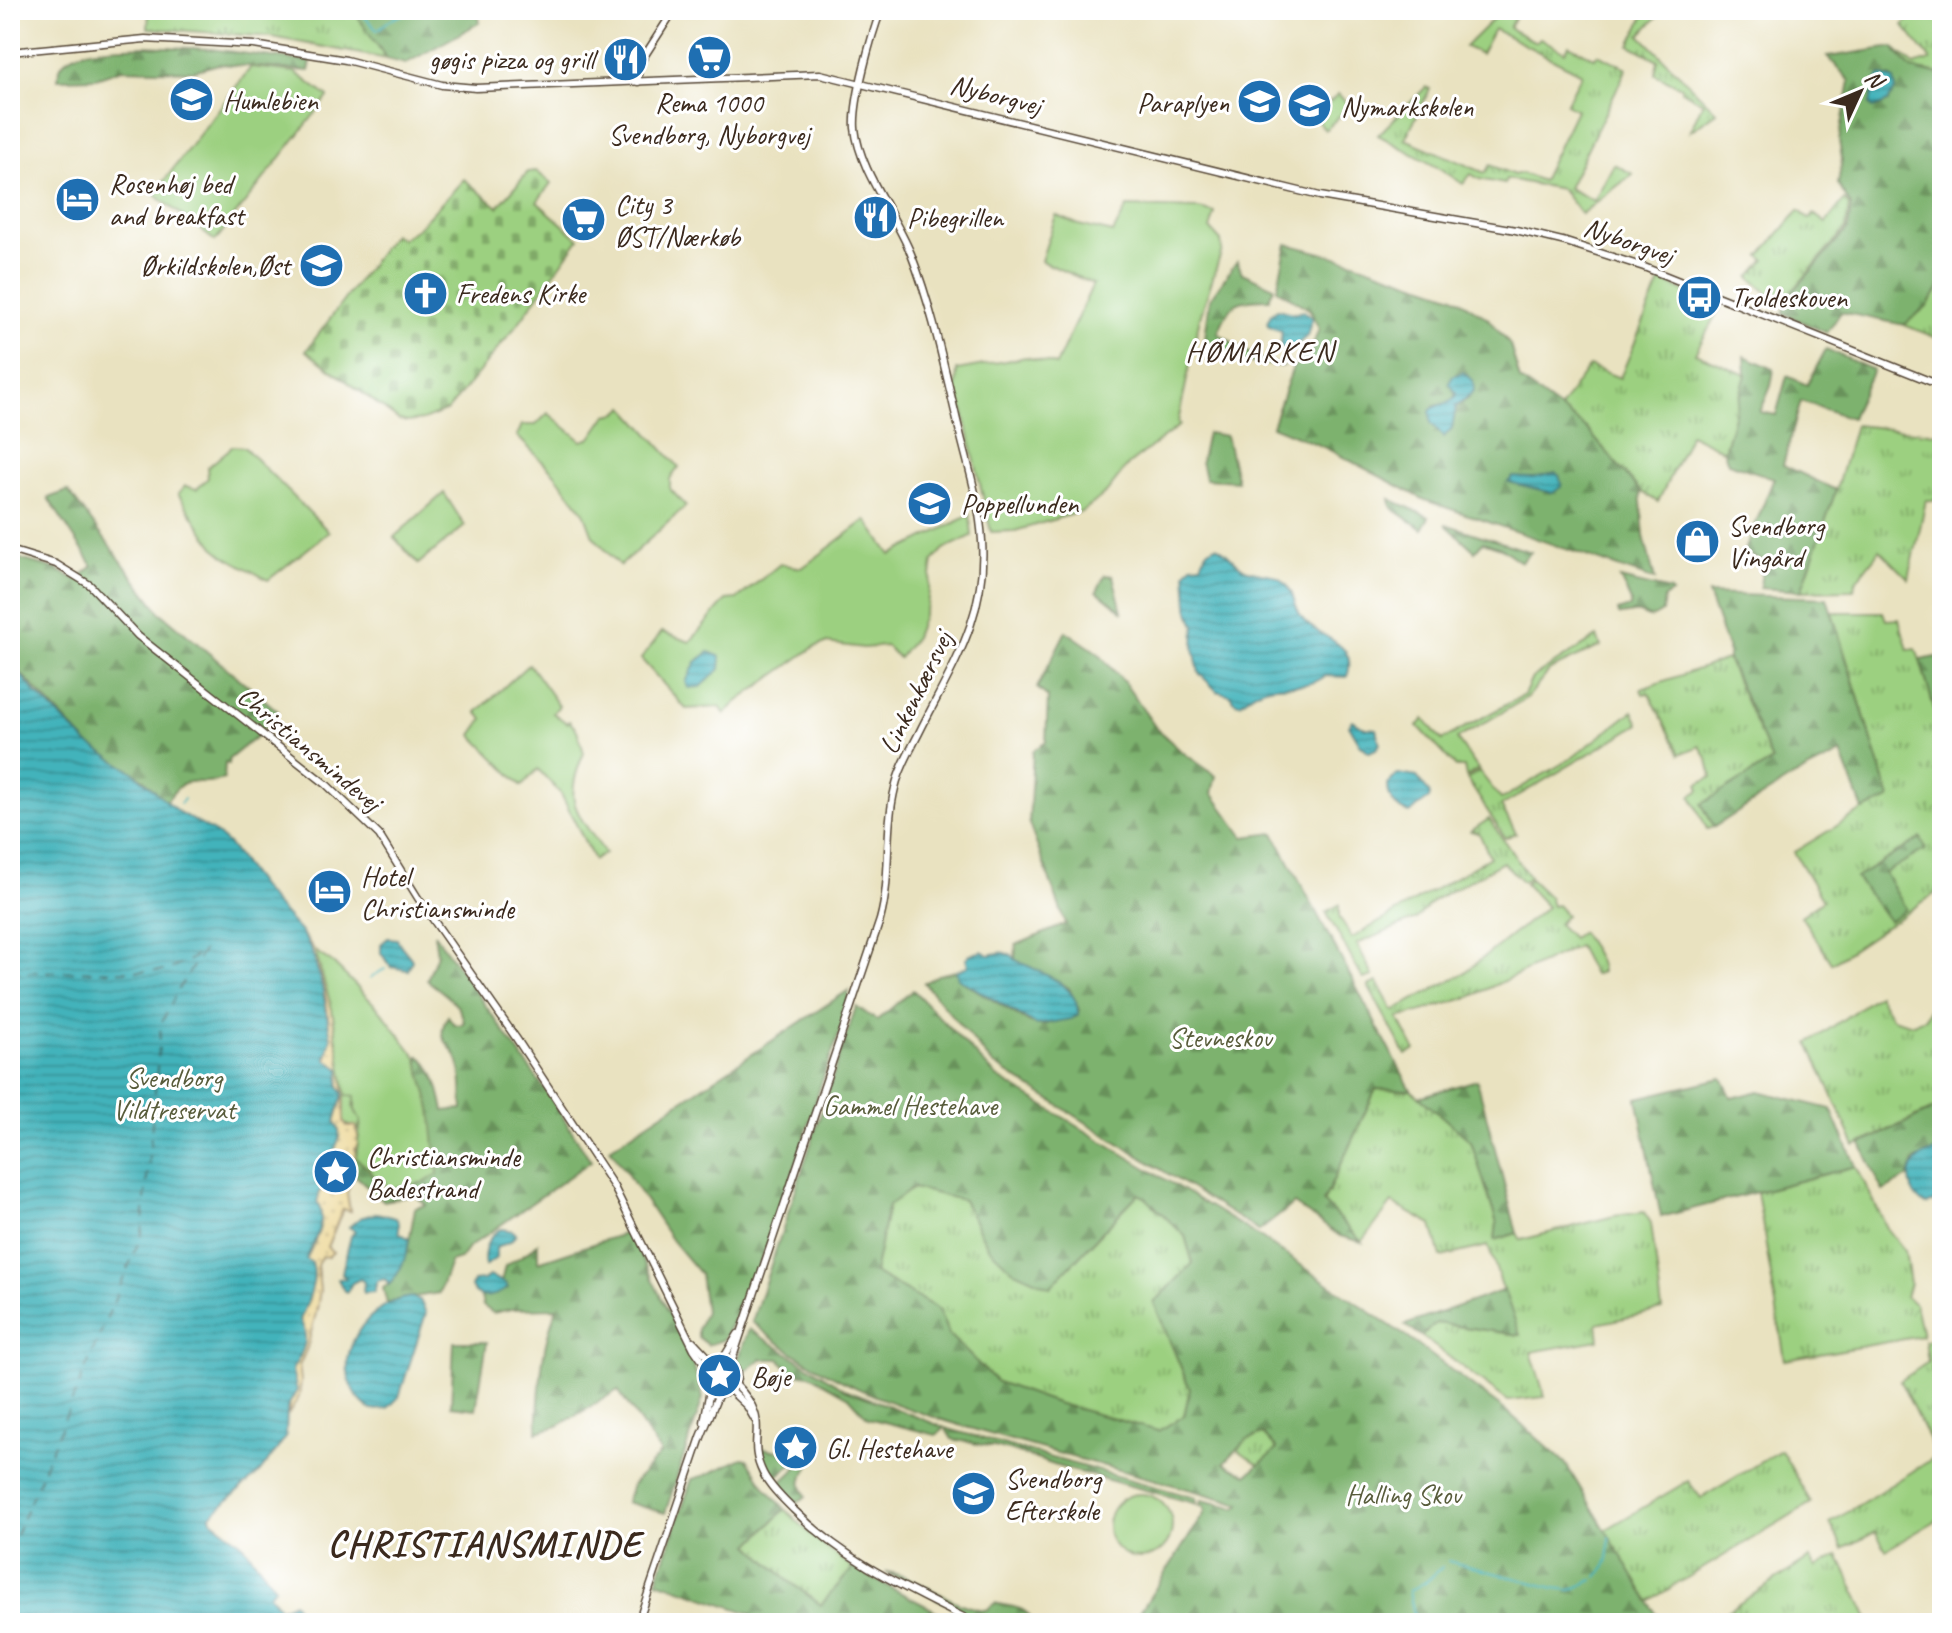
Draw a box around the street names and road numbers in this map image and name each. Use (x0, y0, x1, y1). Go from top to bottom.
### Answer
street label: Nyborgvej (947, 66, 1048, 123)
street label: Nyborgvej (1579, 209, 1681, 273)
street label: Linkenkærsvej (871, 622, 962, 759)
street label: Christiansmindevej (231, 678, 392, 821)

